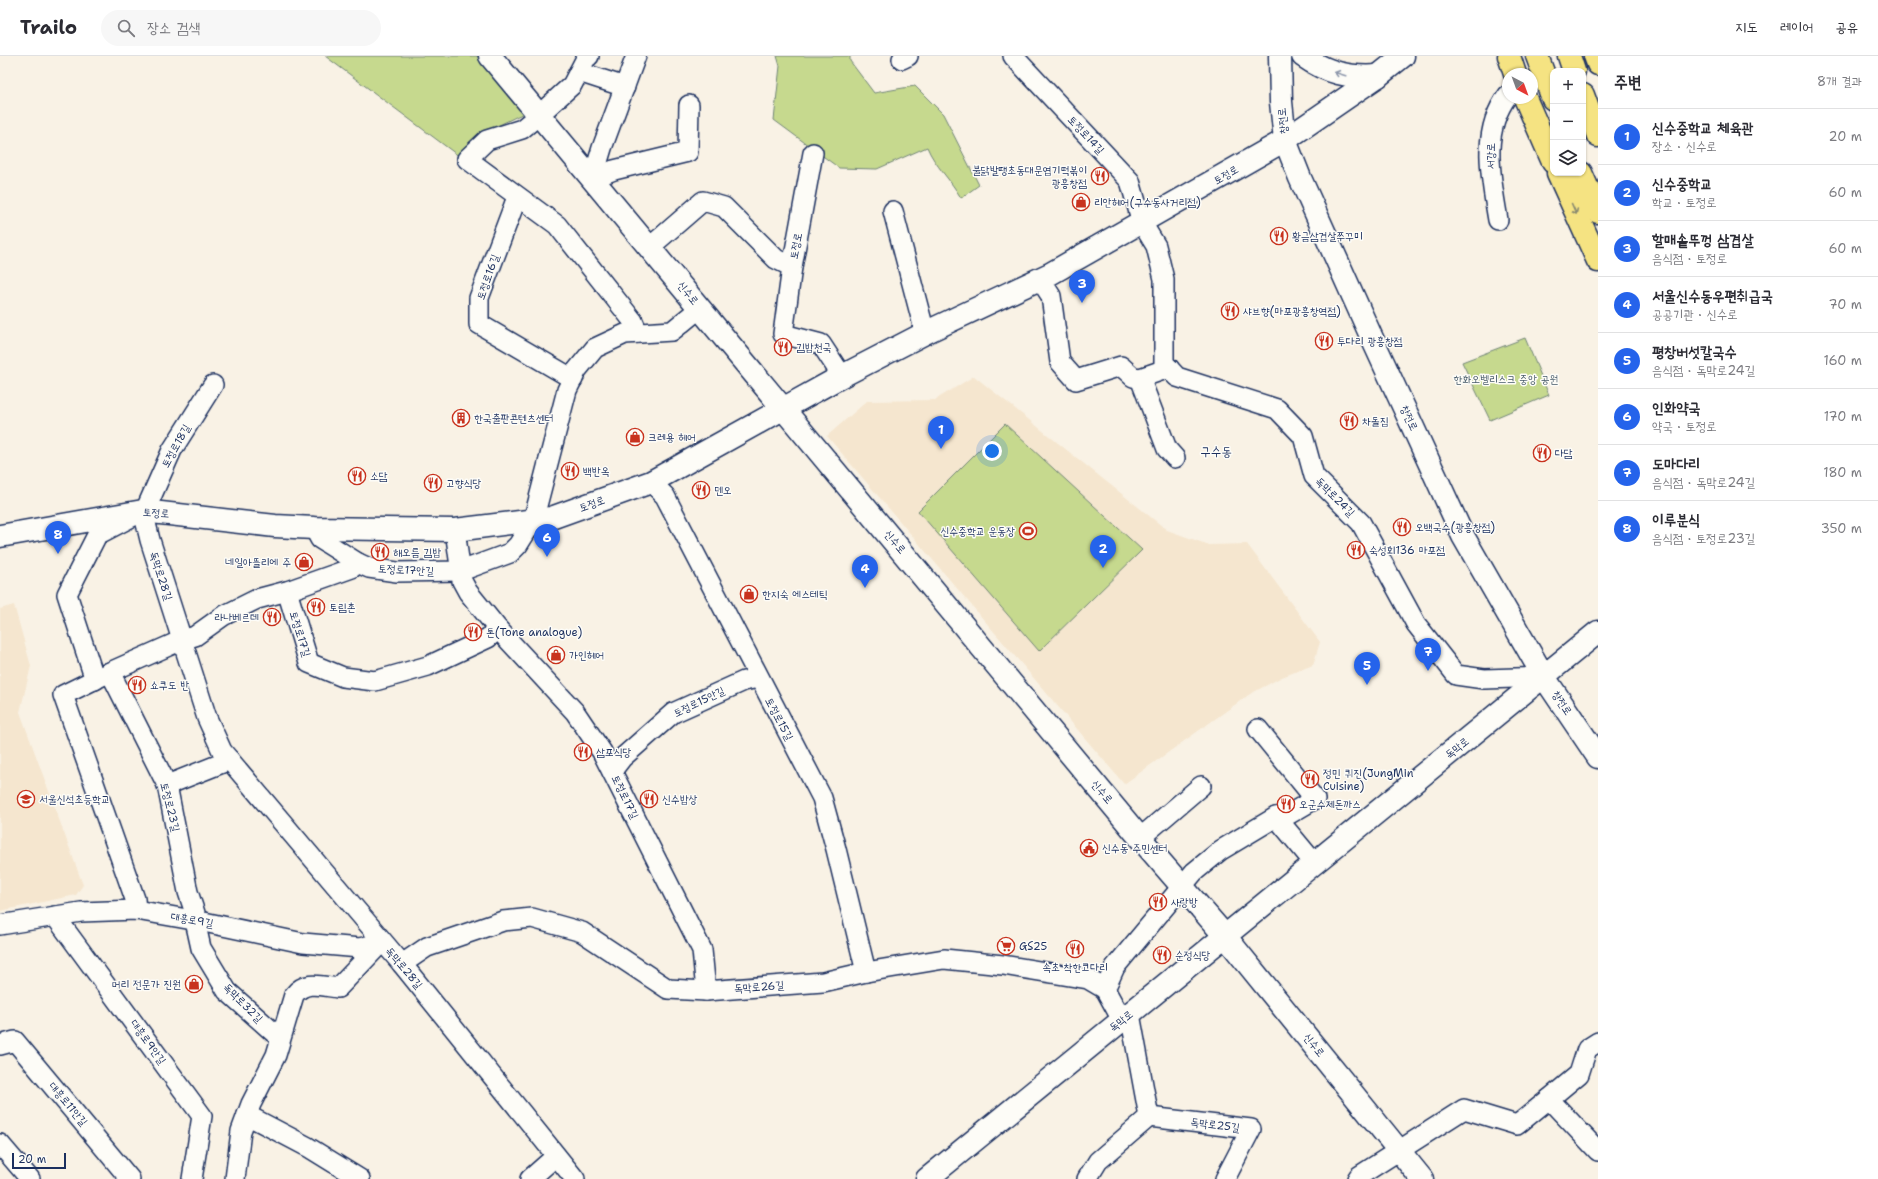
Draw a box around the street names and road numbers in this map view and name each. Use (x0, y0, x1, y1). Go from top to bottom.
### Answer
street label: 창전로 (1274, 107, 1292, 135)
street label: 토정로14길 (1064, 113, 1108, 157)
street label: 서강로 (1483, 142, 1499, 169)
street label: 토정로 (1211, 162, 1241, 188)
street label: 토정로 (786, 231, 806, 260)
street label: 토정로16길 (473, 252, 503, 302)
street label: 신수로 (674, 278, 702, 308)
street label: 창전로 (1397, 403, 1421, 433)
street label: 토정로18길 (158, 421, 194, 470)
street label: 독막로24길 (1312, 474, 1358, 520)
street label: 토정로 (577, 492, 607, 516)
street label: 토정로 (142, 505, 170, 521)
street label: 신수로 (881, 527, 909, 557)
street label: 독막로28길 (146, 550, 176, 602)
street label: 토정로17안길 (378, 561, 434, 579)
street label: 토정로17길 (286, 609, 314, 659)
street label: 토정로15안길 (671, 683, 727, 721)
street label: 창전로 (1548, 688, 1576, 718)
street label: 토정로15길 (761, 695, 797, 743)
street label: 독막로 (1442, 734, 1472, 762)
street label: 토정로17길 (608, 773, 642, 822)
street label: 신수로 (1088, 777, 1116, 807)
street label: 토정로23길 (157, 781, 183, 833)
street label: 대흥로9길 (169, 909, 215, 931)
street label: 독막로28길 (382, 944, 426, 992)
street label: 독막로26길 (733, 978, 785, 996)
street label: 독막로32길 (220, 980, 266, 1026)
street label: 독막로 (1106, 1007, 1136, 1035)
street label: 대흥로9안길 (127, 1017, 169, 1068)
street label: 신수로 (1300, 1030, 1328, 1060)
street label: 대흥로11안길 (45, 1079, 91, 1129)
street label: 독막로25길 (1189, 1115, 1241, 1135)

